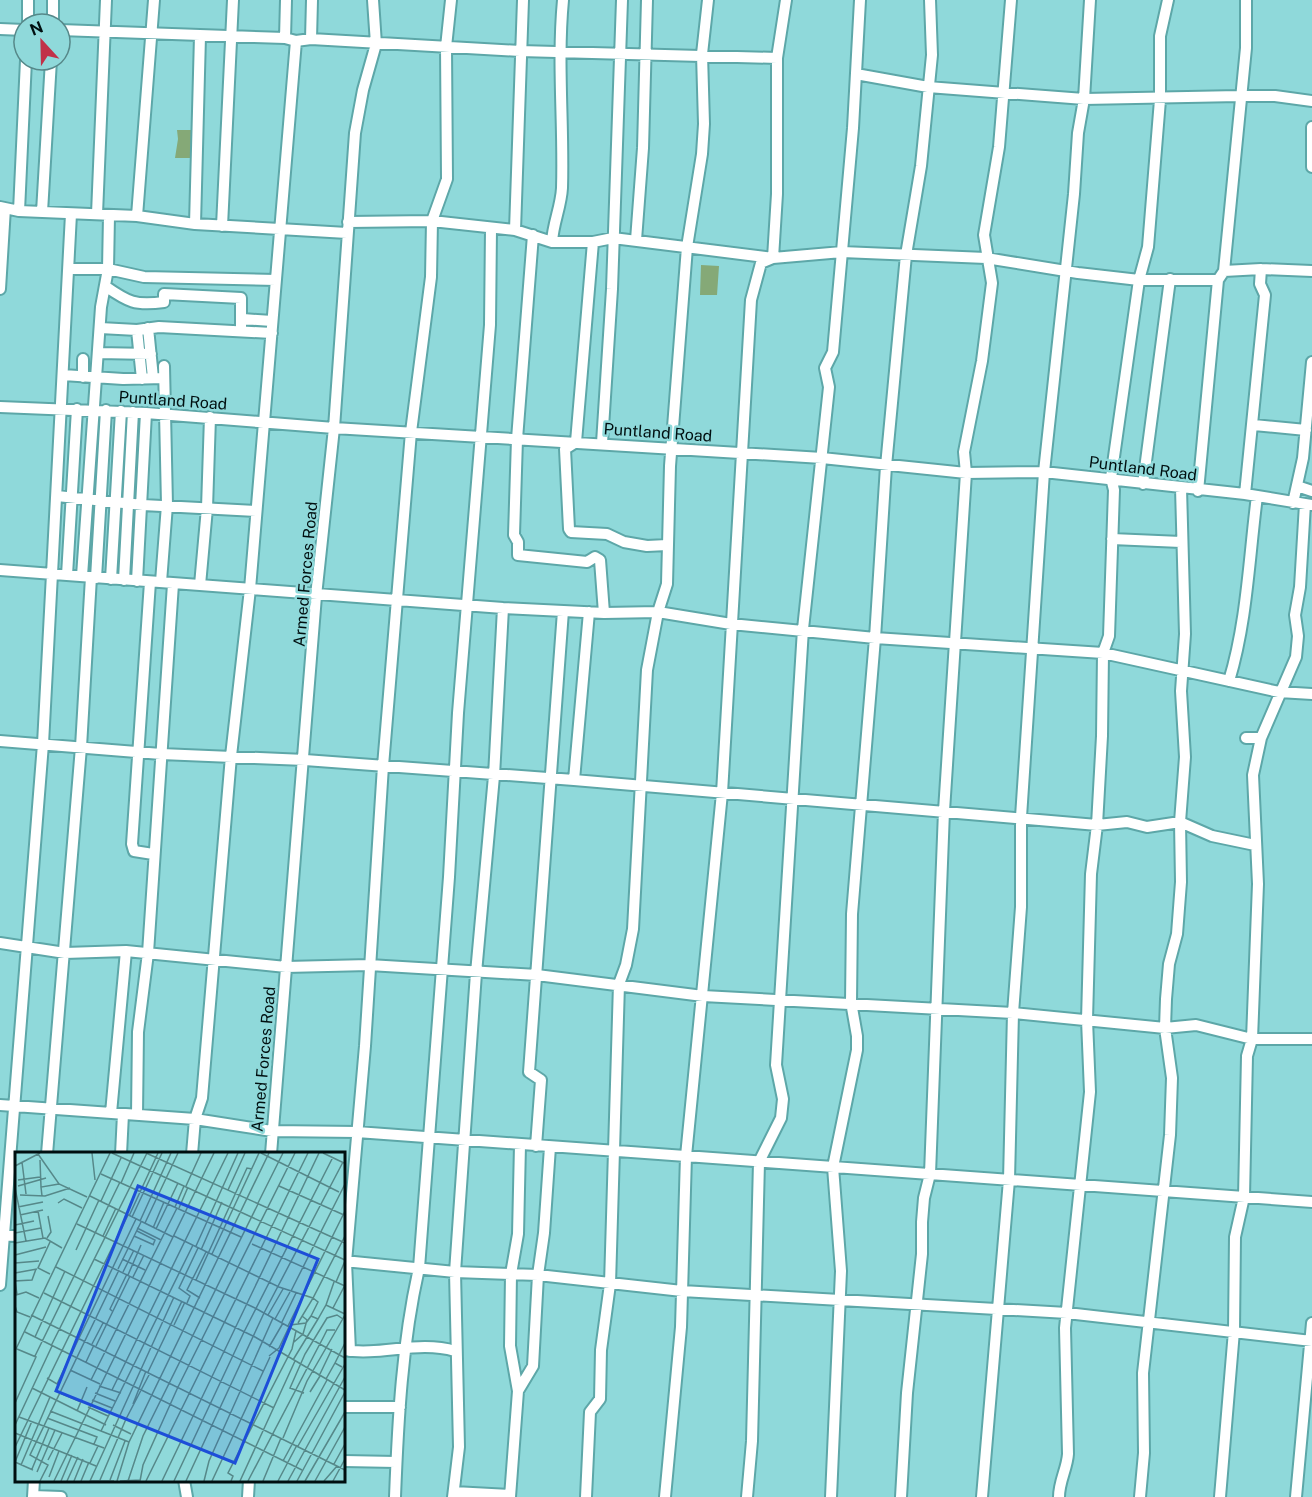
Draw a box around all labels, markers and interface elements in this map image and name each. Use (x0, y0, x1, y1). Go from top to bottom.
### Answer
north arrow (12, 12, 72, 72)
text: N (27, 17, 46, 40)
street label: Puntland Road (118, 387, 228, 414)
street label: Puntland Road (603, 419, 713, 446)
street label: Puntland Road (1088, 452, 1198, 485)
street label: Armed Forces Road (290, 501, 321, 648)
street label: Armed Forces Road (248, 986, 279, 1133)
inset map (15, 1152, 345, 1482)

